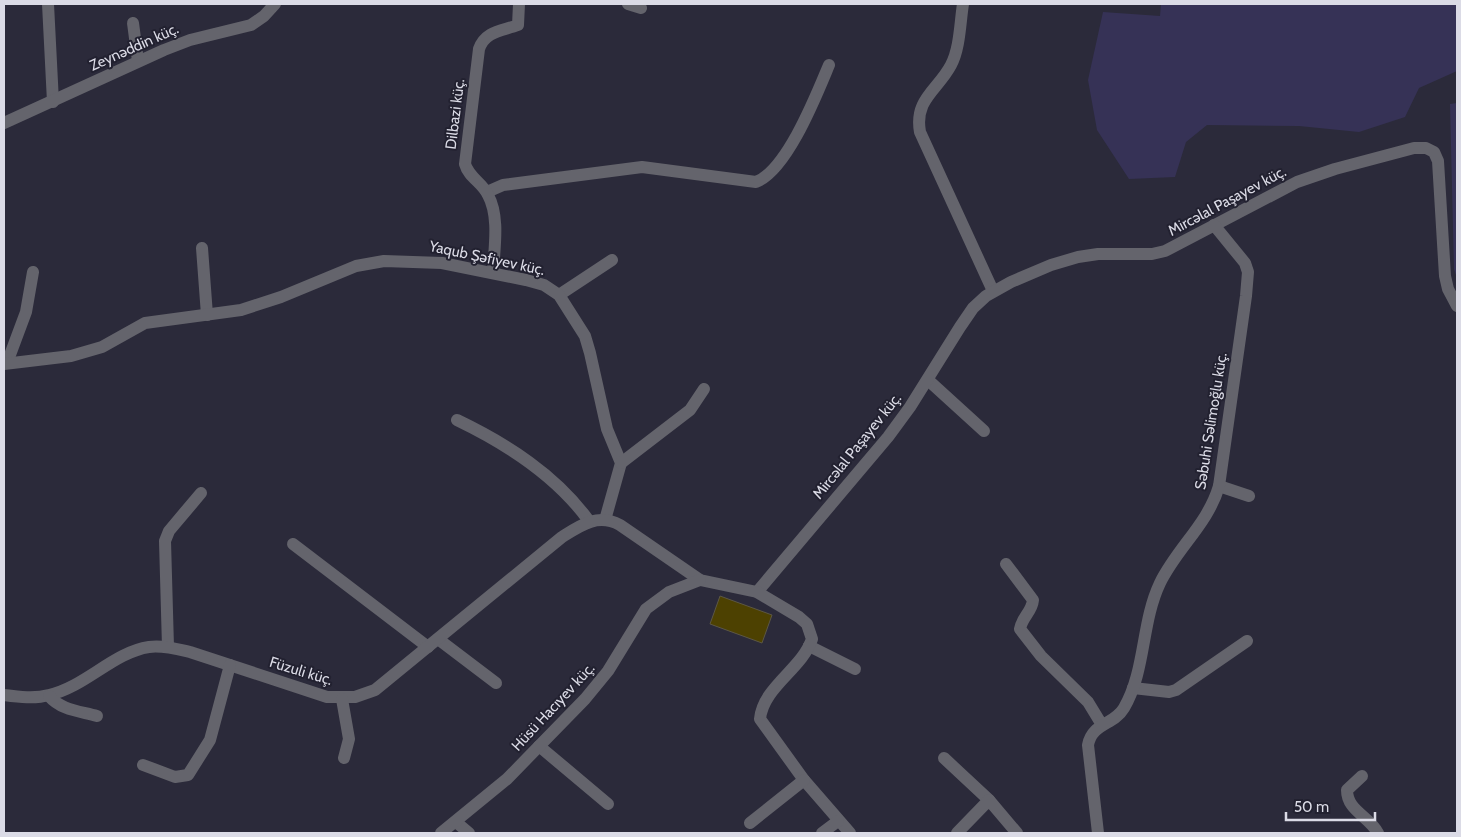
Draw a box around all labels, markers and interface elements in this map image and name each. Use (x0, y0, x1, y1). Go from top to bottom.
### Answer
street label: Zeynəddin küç. (87, 19, 181, 75)
street label: Dilbazi küç. (442, 78, 468, 150)
street label: Mircəlal Paşayev küç. (1165, 162, 1289, 240)
street label: Yaqub Şəfiyev küç. (427, 237, 546, 279)
street label: Səbuhi Səlimoğlu küç. (1191, 351, 1231, 491)
street label: Mircəlal Paşayev küç. (809, 389, 905, 503)
street label: Füzuli küç. (267, 653, 335, 689)
street label: Hüsü Hacıyev küç. (508, 659, 598, 755)
scale bar (1286, 790, 1375, 822)
text: 50 m (1294, 798, 1329, 816)

